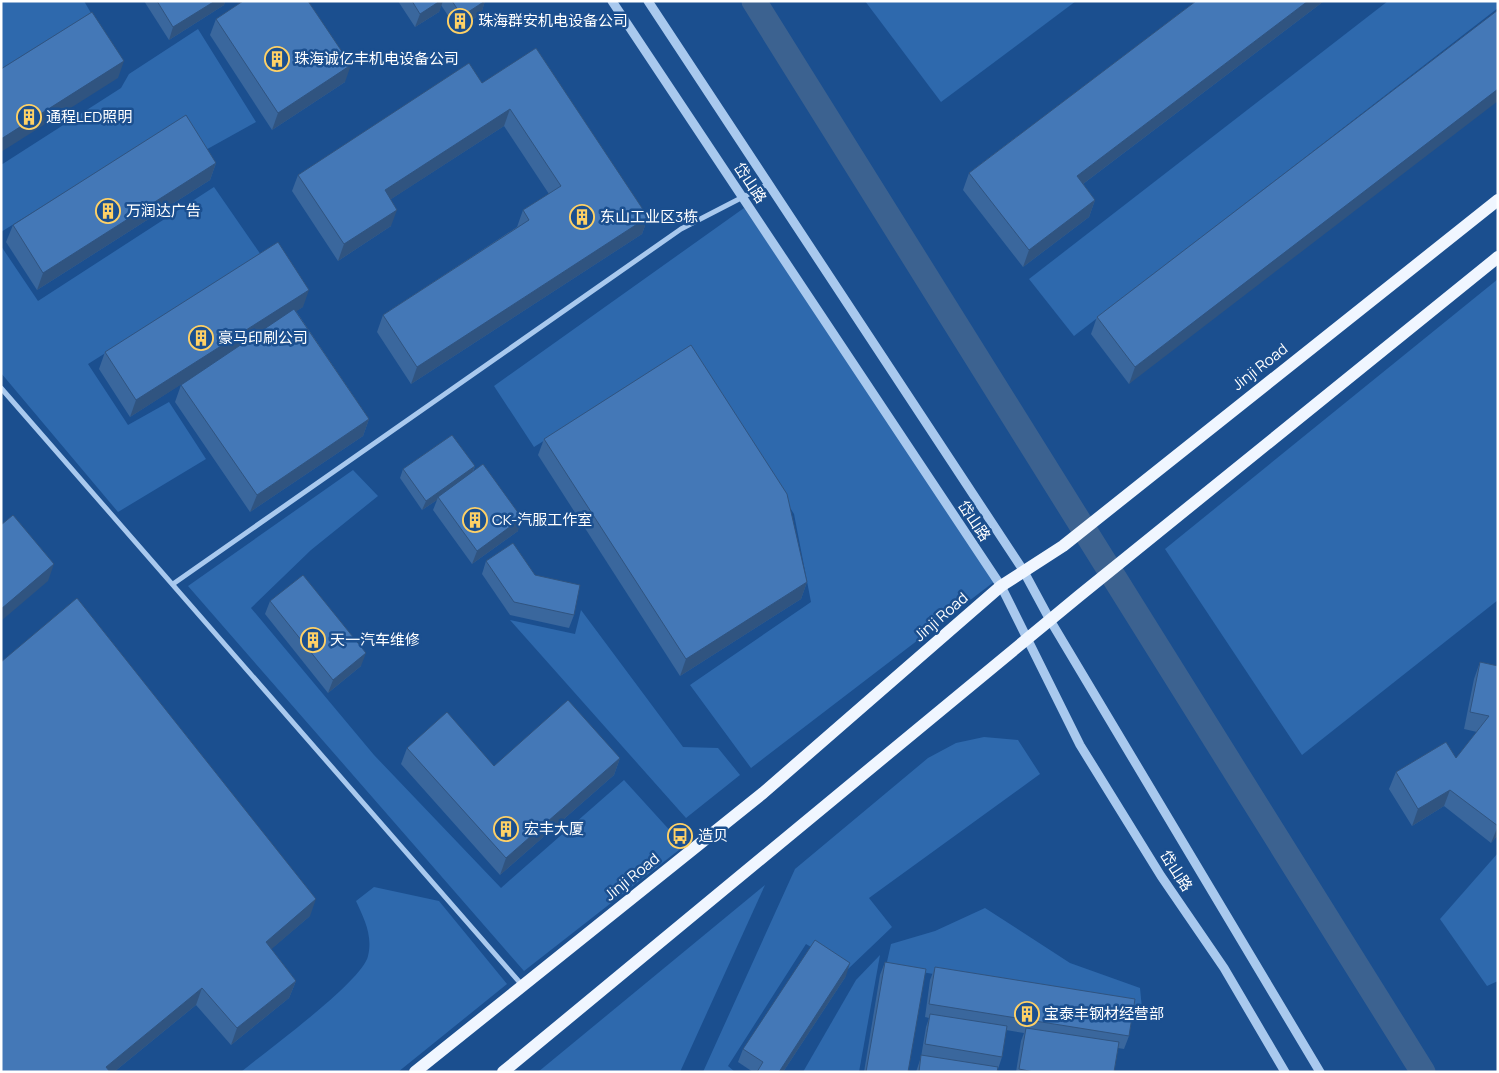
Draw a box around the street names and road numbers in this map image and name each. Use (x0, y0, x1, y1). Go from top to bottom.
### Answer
street label: 岱山路 (729, 158, 772, 207)
street label: Jinji Road (1228, 338, 1292, 395)
street label: 岱山路 (953, 496, 996, 545)
street label: Jinji Road (909, 587, 972, 646)
street label: 岱山路 (1155, 846, 1197, 895)
street label: Jinji Road (600, 848, 664, 905)

